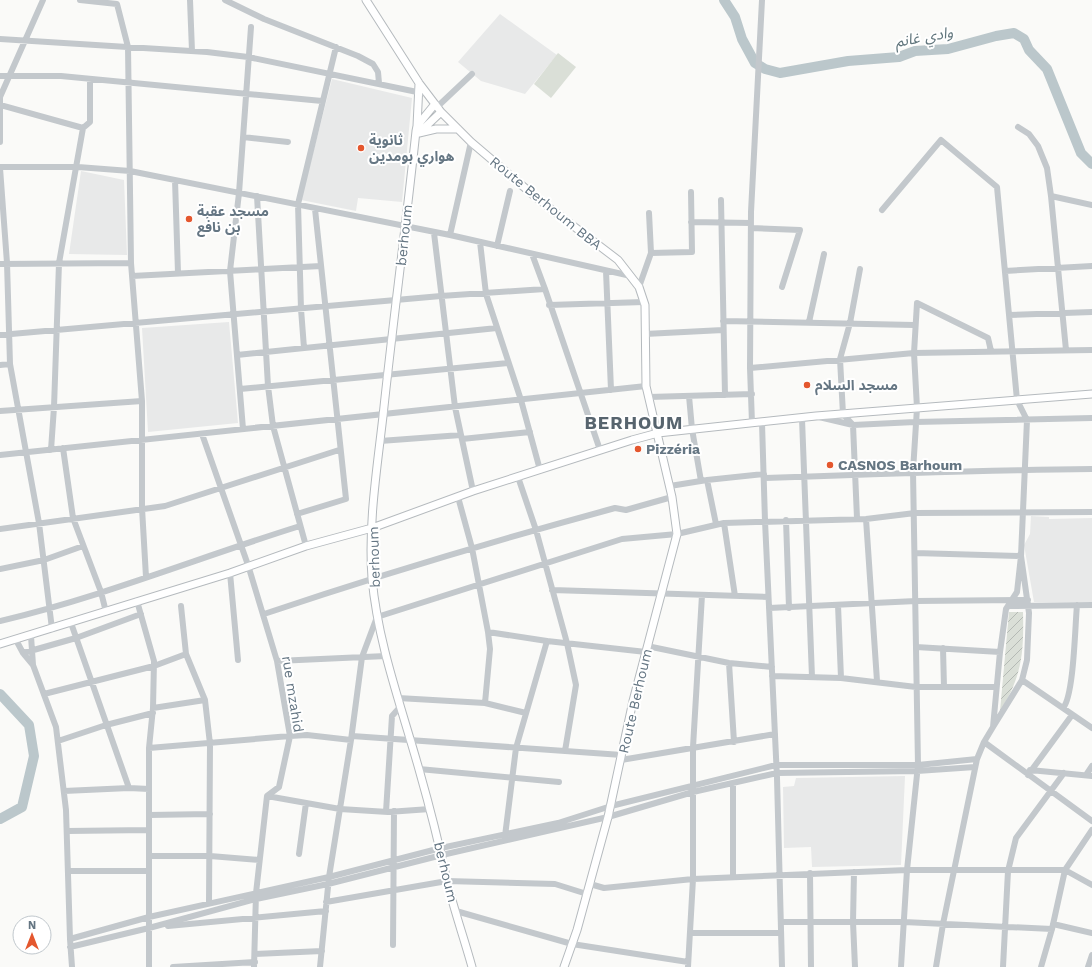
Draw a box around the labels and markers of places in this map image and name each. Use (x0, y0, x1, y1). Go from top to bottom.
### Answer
place label: ثانوية هواري بومدين (369, 132, 455, 167)
marker: ثانوية هواري بومدين (356, 143, 366, 153)
place label: مسجد عقبة بن نافع (197, 203, 269, 237)
marker: مسجد عقبة بن نافع (184, 214, 194, 224)
place label: مسجد السلام (815, 377, 898, 396)
marker: مسجد السلام (802, 380, 812, 390)
place label: Pizzéria (646, 441, 701, 457)
marker: Pizzéria (633, 444, 643, 454)
place label: CASNOS Barhoum (838, 457, 962, 473)
marker: CASNOS Barhoum (825, 460, 835, 470)

